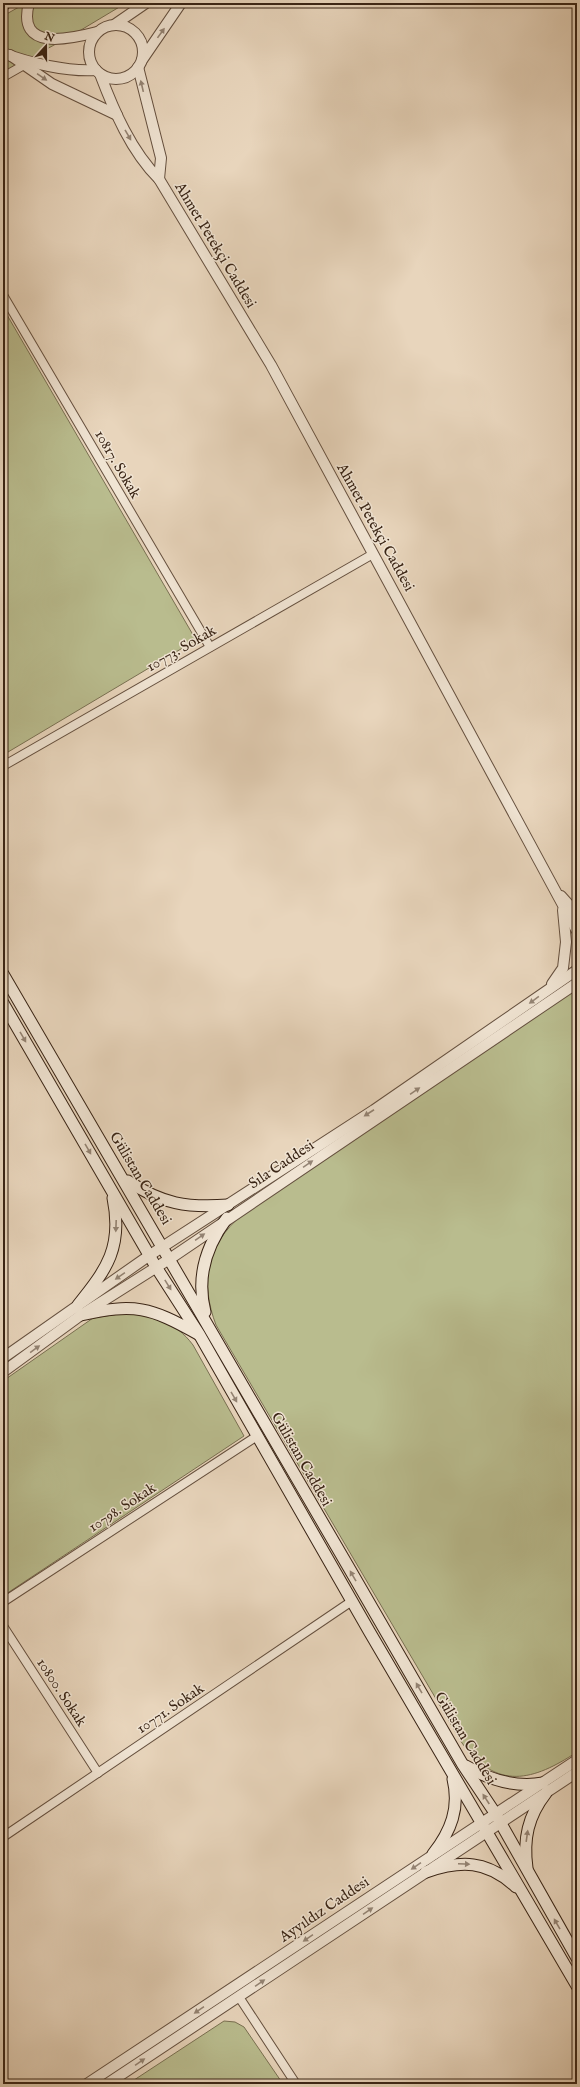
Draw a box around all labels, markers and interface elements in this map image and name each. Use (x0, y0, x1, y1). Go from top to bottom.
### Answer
north arrow (26, 26, 66, 66)
one-way arrow (157, 27, 165, 38)
text: N (41, 29, 57, 46)
one-way arrow (37, 73, 47, 81)
one-way arrow (139, 80, 145, 93)
one-way arrow (125, 129, 132, 141)
street label: Ahmet Petekçi Caddesi (170, 178, 261, 312)
street label: 10817. Sokak (90, 427, 145, 503)
street label: Ahmet Petekçi Caddesi (332, 459, 419, 595)
street label: 10773. Sokak (143, 620, 220, 676)
one-way arrow (528, 996, 539, 1004)
one-way arrow (19, 1031, 26, 1043)
one-way arrow (410, 1088, 421, 1095)
one-way arrow (363, 1109, 374, 1117)
street label: Gülistan Caddesi (105, 1128, 176, 1228)
street label: Sıla Caddesi (245, 1136, 318, 1193)
one-way arrow (85, 1143, 92, 1155)
one-way arrow (302, 1160, 313, 1168)
one-way arrow (113, 1220, 119, 1233)
one-way arrow (195, 1233, 205, 1241)
one-way arrow (115, 1272, 125, 1280)
one-way arrow (164, 1280, 172, 1291)
one-way arrow (29, 1345, 40, 1353)
one-way arrow (231, 1391, 238, 1403)
street label: Gülistan Caddesi (267, 1409, 336, 1510)
street label: 10798. Sokak (85, 1478, 161, 1536)
one-way arrow (350, 1570, 357, 1582)
street label: 10800. Sokak (32, 1654, 91, 1731)
street label: 10771. Sokak (133, 1678, 208, 1738)
one-way arrow (415, 1682, 422, 1694)
street label: Gülistan Caddesi (430, 1688, 501, 1788)
one-way arrow (482, 1794, 490, 1805)
one-way arrow (524, 1830, 530, 1842)
one-way arrow (458, 1860, 470, 1867)
one-way arrow (410, 1862, 421, 1870)
street label: Ayyıldız Caddesi (275, 1872, 373, 1947)
one-way arrow (363, 1907, 373, 1915)
one-way arrow (554, 1919, 561, 1930)
one-way arrow (302, 1934, 313, 1942)
one-way arrow (254, 1979, 265, 1987)
one-way arrow (194, 2006, 205, 2014)
one-way arrow (134, 2059, 145, 2066)

